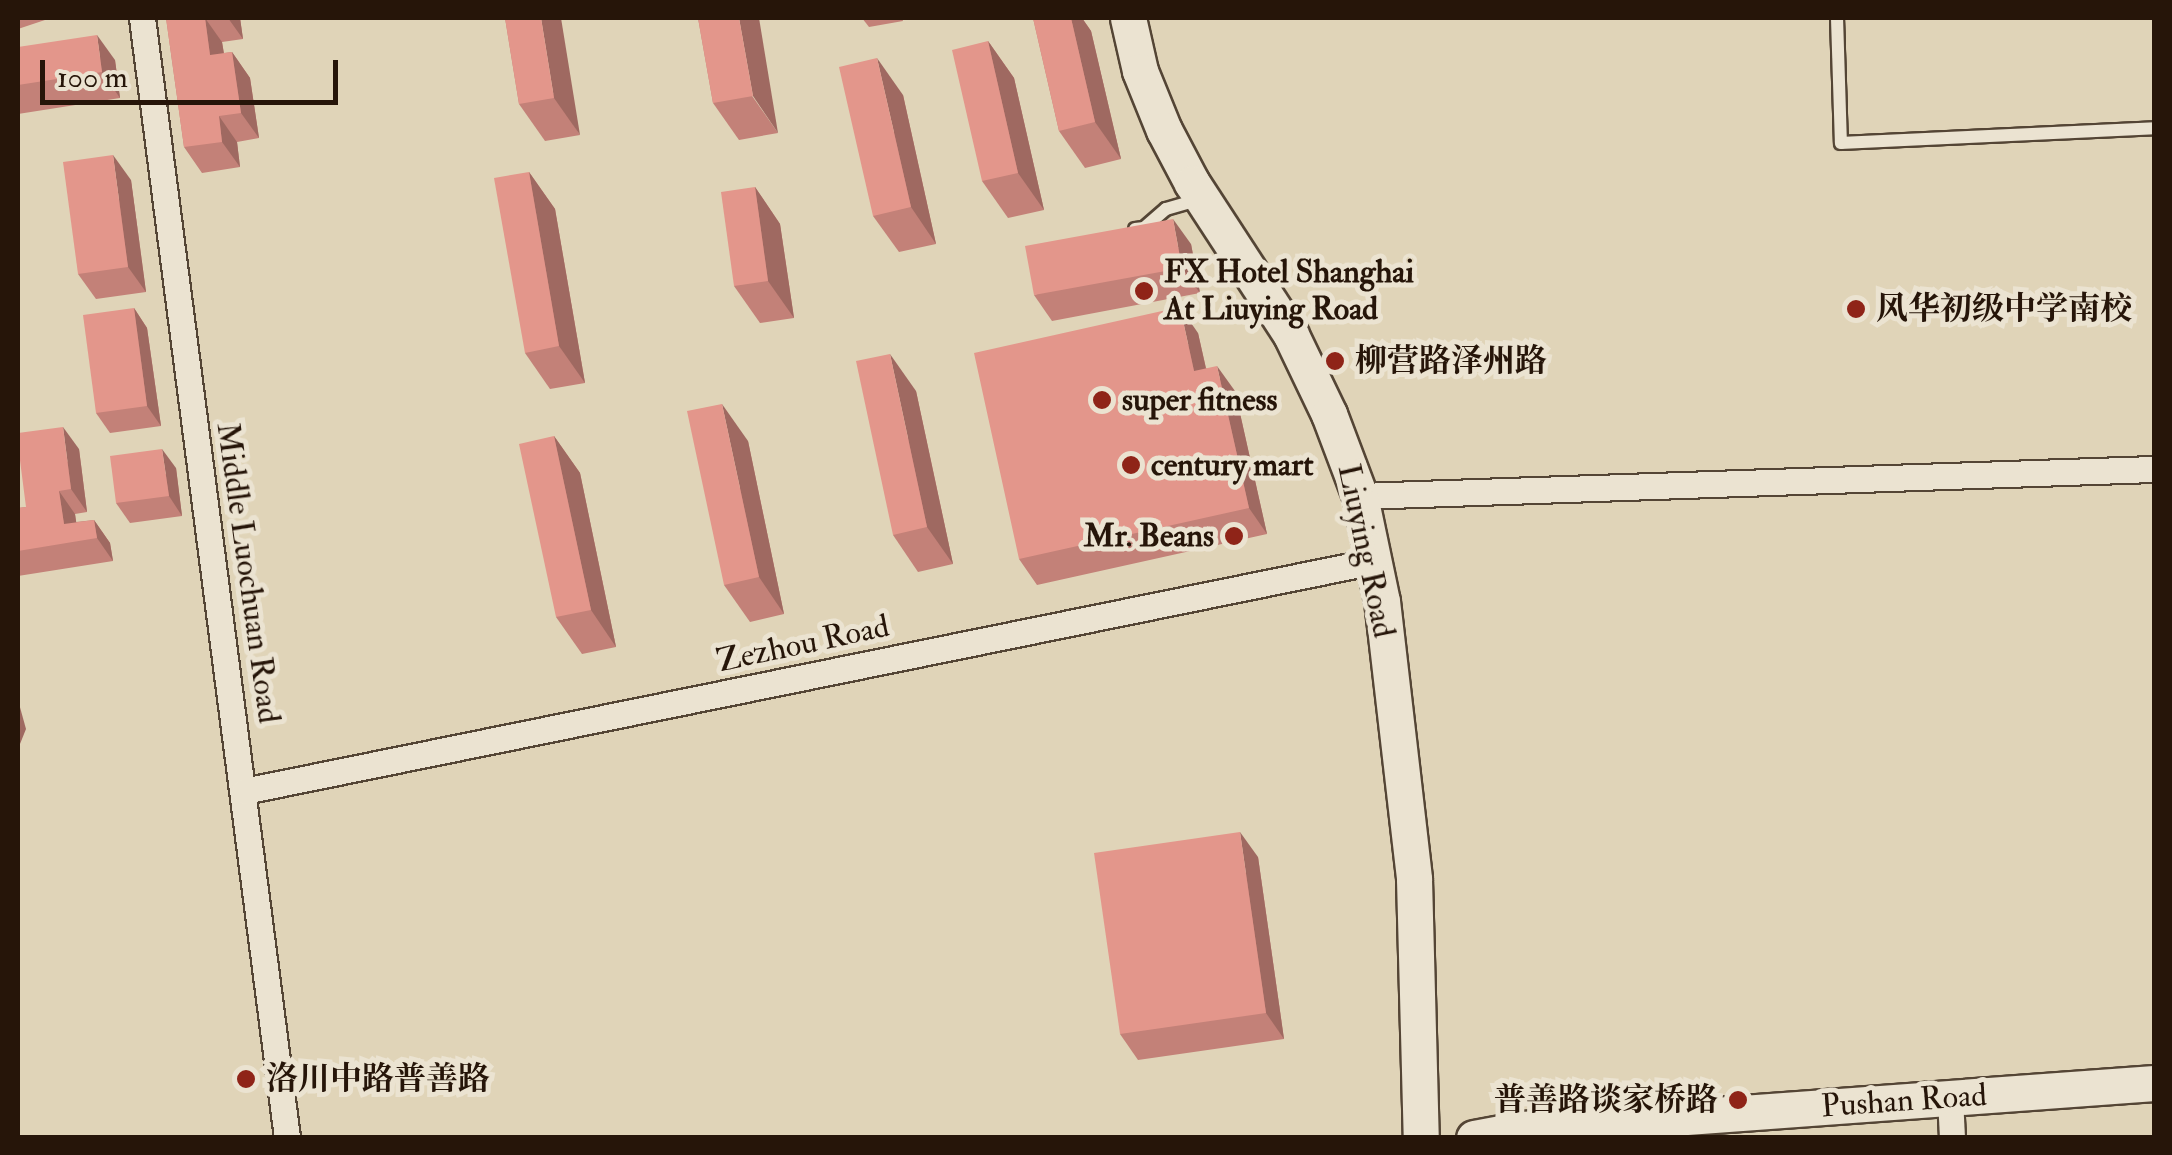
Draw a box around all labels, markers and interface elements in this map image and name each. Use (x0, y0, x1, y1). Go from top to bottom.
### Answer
scale bar (45, 40, 342, 102)
text: 100 m (57, 59, 128, 96)
place label: FX Hotel Shanghai At Liuying Road (1164, 254, 1414, 329)
marker: FX Hotel Shanghai At Liuying Road (1133, 280, 1155, 302)
place label: 风华初级中学南校 (1876, 290, 2132, 328)
marker: 风华初级中学南校 (1845, 298, 1867, 320)
place label: 柳营路泽州路 (1355, 342, 1547, 380)
marker: 柳营路泽州路 (1324, 350, 1346, 372)
place label: super fitness (1122, 381, 1278, 419)
marker: super fitness (1091, 389, 1113, 411)
street label: Middle Luochuan Road (208, 420, 288, 726)
place label: century mart (1151, 446, 1314, 484)
marker: century mart (1120, 454, 1142, 476)
street label: Liuying Road (1329, 461, 1403, 641)
place label: Mr. Beans (1084, 517, 1214, 555)
marker: Mr. Beans (1223, 525, 1245, 547)
street label: Zezhou Road (713, 607, 893, 681)
place label: 洛川中路普善路 (266, 1060, 490, 1098)
marker: 洛川中路普善路 (235, 1068, 257, 1090)
street label: Pushan Road (1820, 1076, 1988, 1126)
place label: 普善路谈家桥路 (1494, 1081, 1718, 1119)
marker: 普善路谈家桥路 (1727, 1089, 1749, 1111)

